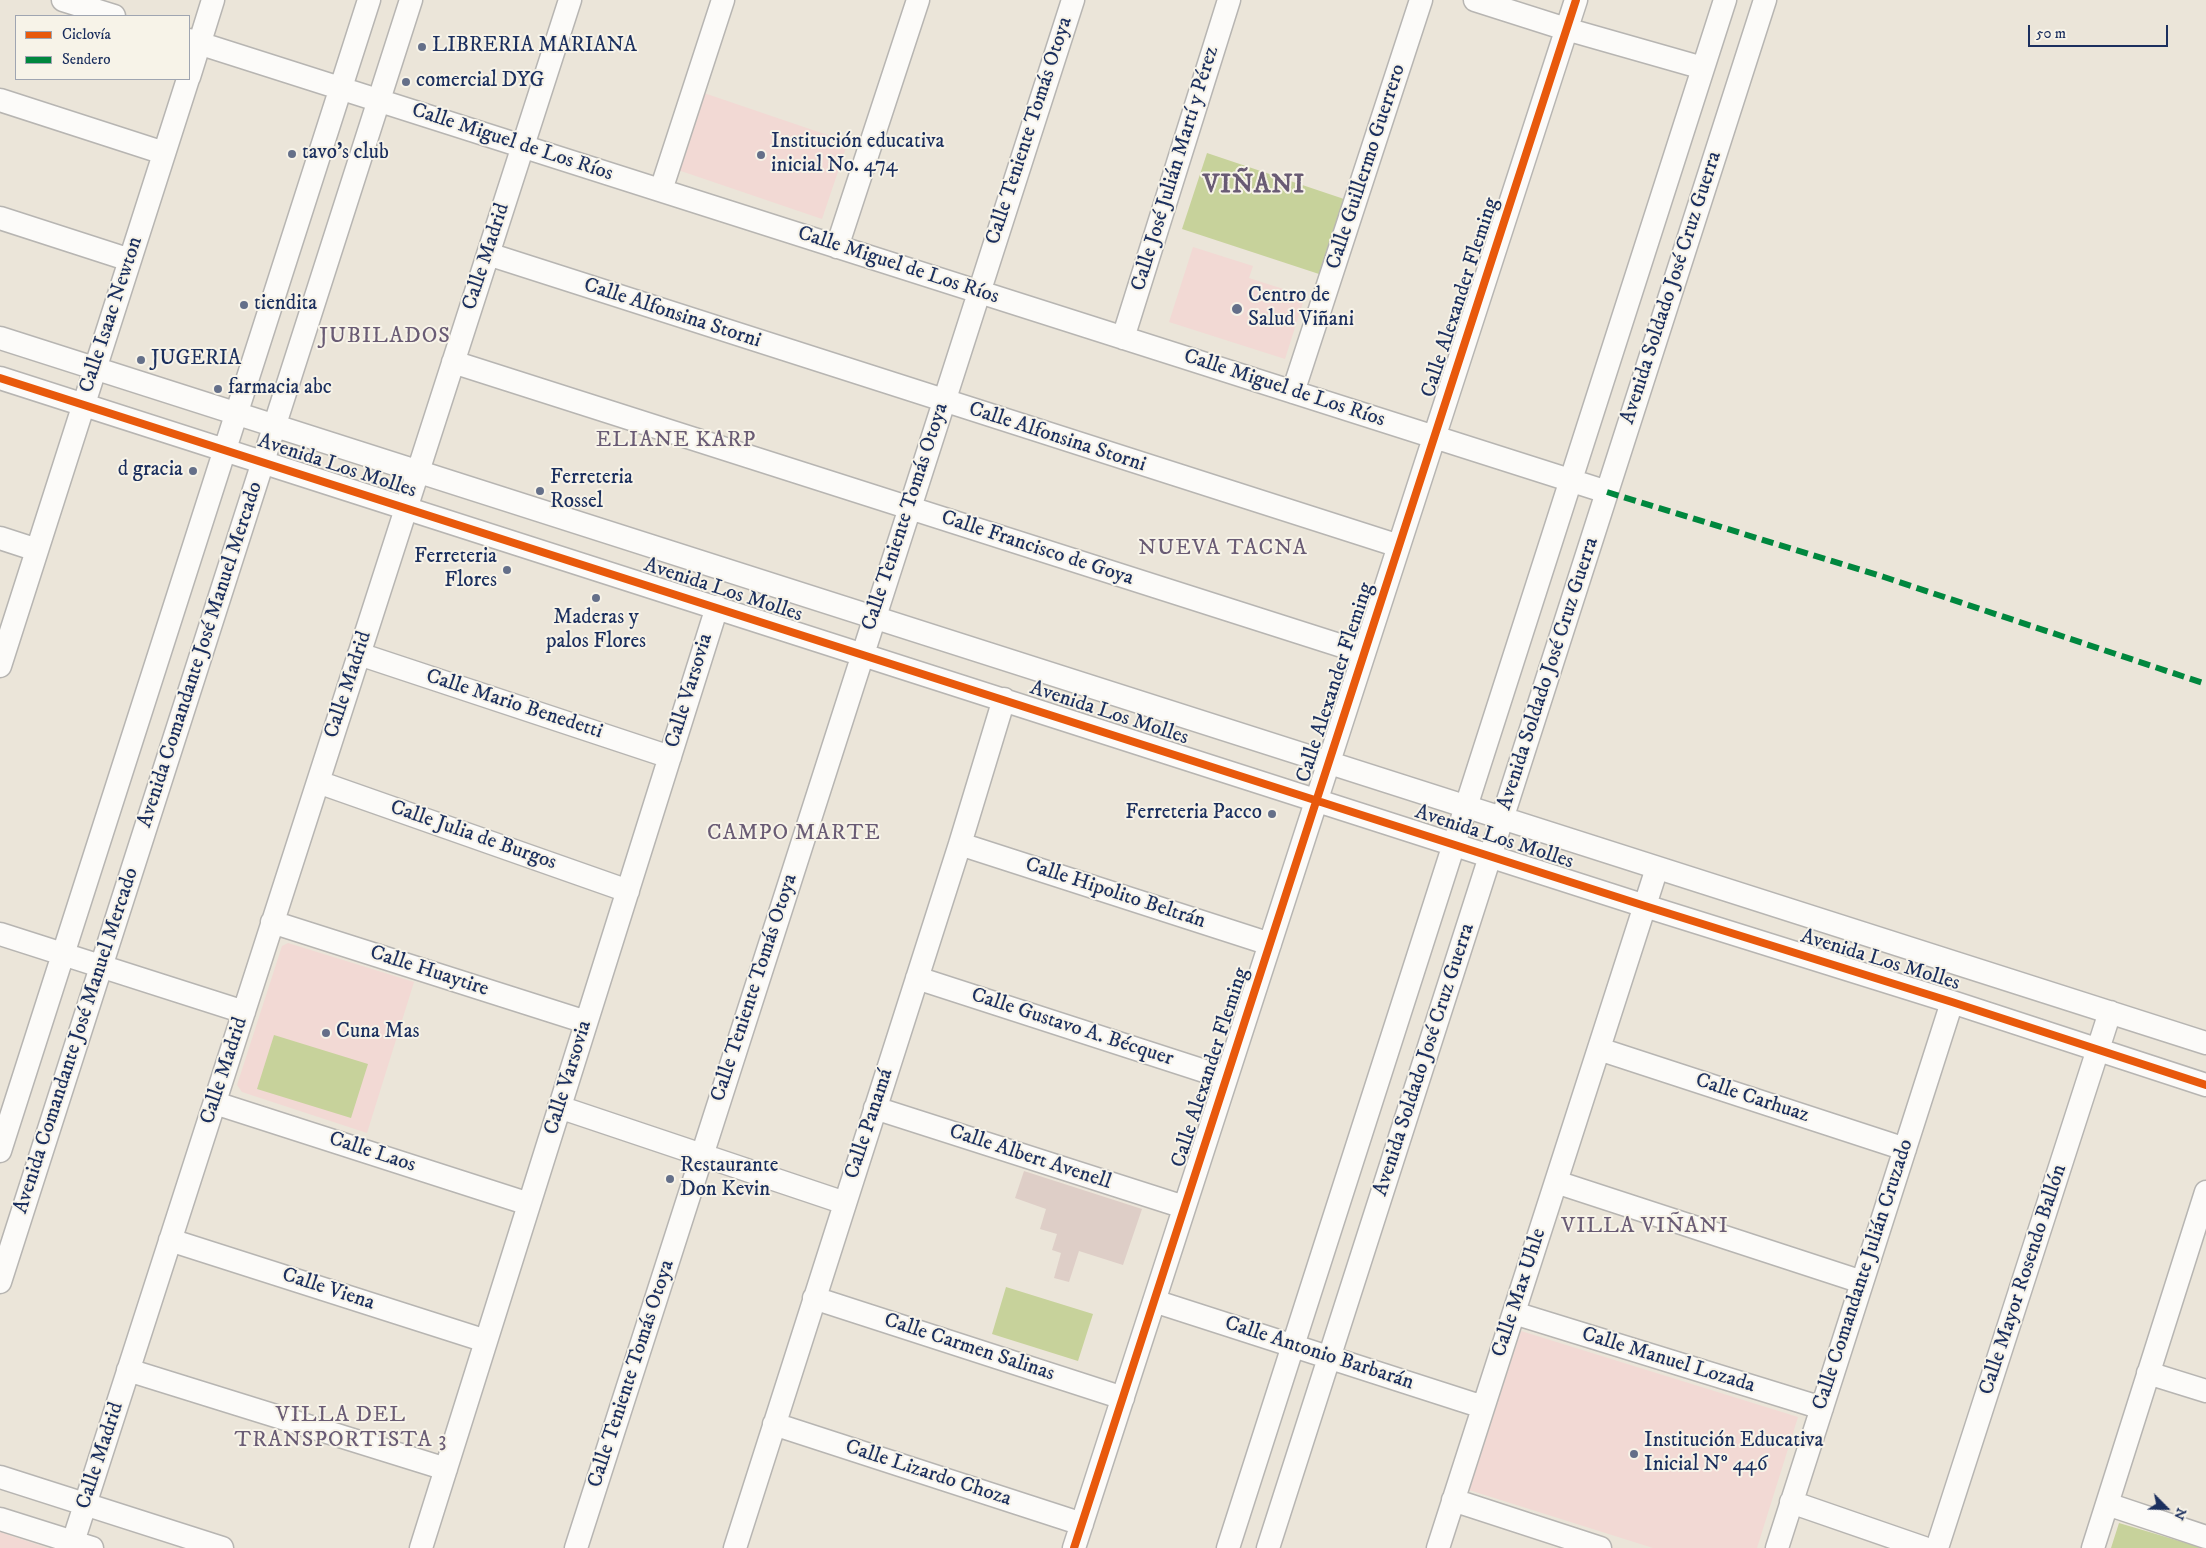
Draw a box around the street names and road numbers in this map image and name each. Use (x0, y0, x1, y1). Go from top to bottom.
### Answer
street label: Calle Teniente Tomás Otoya (981, 14, 1079, 248)
street label: Calle José Julián Martí y Pérez (1127, 44, 1225, 294)
street label: Calle Guillermo Guerrero (1322, 61, 1412, 273)
street label: Calle Miguel de Los Ríos (408, 99, 616, 187)
street label: Avenida Soldado José Cruz Guerra (1616, 149, 1728, 427)
street label: Calle Alexander Fleming (1417, 195, 1505, 401)
street label: Calle Madrid (458, 200, 516, 314)
street label: Calle Miguel de Los Ríos (794, 222, 1002, 310)
street label: Calle Isaac Newton (75, 234, 149, 396)
street label: Calle Alfonsina Storni (580, 273, 764, 355)
street label: Calle Miguel de Los Ríos (1180, 345, 1388, 433)
street label: Calle Alfonsina Storni (965, 397, 1149, 479)
street label: Calle Teniente Tomás Otoya (857, 400, 955, 634)
street label: Avenida Los Molles (255, 429, 419, 505)
street label: Avenida Comandante José Manuel Mercado (133, 479, 269, 831)
street label: Calle Francisco de Goya (938, 506, 1136, 592)
street label: Avenida Soldado José Cruz Guerra (1493, 535, 1605, 813)
street label: Avenida Los Molles (641, 553, 805, 629)
street label: Calle Alexander Fleming (1292, 580, 1380, 786)
street label: Calle Madrid (320, 628, 378, 742)
street label: Calle Varsovia (661, 631, 719, 751)
street label: Calle Mario Benedetti (422, 665, 606, 745)
street label: Avenida Los Molles (1027, 676, 1191, 752)
street label: Calle Julia de Burgos (387, 796, 559, 876)
street label: Avenida Los Molles (1412, 800, 1576, 876)
street label: Calle Hipolito Beltrán (1022, 853, 1208, 935)
street label: Avenida Comandante José Manuel Mercado (9, 865, 145, 1217)
street label: Calle Teniente Tomás Otoya (706, 871, 804, 1105)
street label: Avenida Soldado José Cruz Guerra (1369, 921, 1481, 1199)
street label: Avenida Los Molles (1797, 925, 1963, 997)
street label: Calle Huaytire (366, 941, 492, 1003)
street label: Calle Alexander Fleming (1167, 965, 1255, 1171)
street label: Calle Gustavo A. Bécquer (968, 983, 1176, 1073)
street label: Calle Madrid (196, 1014, 254, 1128)
street label: Calle Varsovia (540, 1018, 598, 1138)
street label: Calle Panamá (840, 1066, 900, 1182)
street label: Calle Carhuaz (1692, 1069, 1812, 1129)
street label: Calle Albert Avenell (946, 1120, 1114, 1196)
street label: Calle Laos (325, 1127, 419, 1179)
street label: Calle Comandante Julián Cruzado (1808, 1136, 1920, 1414)
street label: Calle Mayor Rosendo Ballón (1975, 1162, 2073, 1398)
street label: Calle Max Uhle (1487, 1226, 1553, 1360)
street label: Calle Teniente Tomás Otoya (583, 1257, 681, 1491)
street label: Calle Viena (279, 1263, 377, 1317)
street label: Calle Carmen Salinas (881, 1309, 1057, 1387)
street label: Calle Antonio Barbarán (1221, 1312, 1417, 1396)
street label: Calle Manuel Lozada (1578, 1323, 1758, 1399)
street label: Calle Madrid (72, 1399, 130, 1513)
street label: Calle Lizardo Choza (842, 1435, 1014, 1513)

